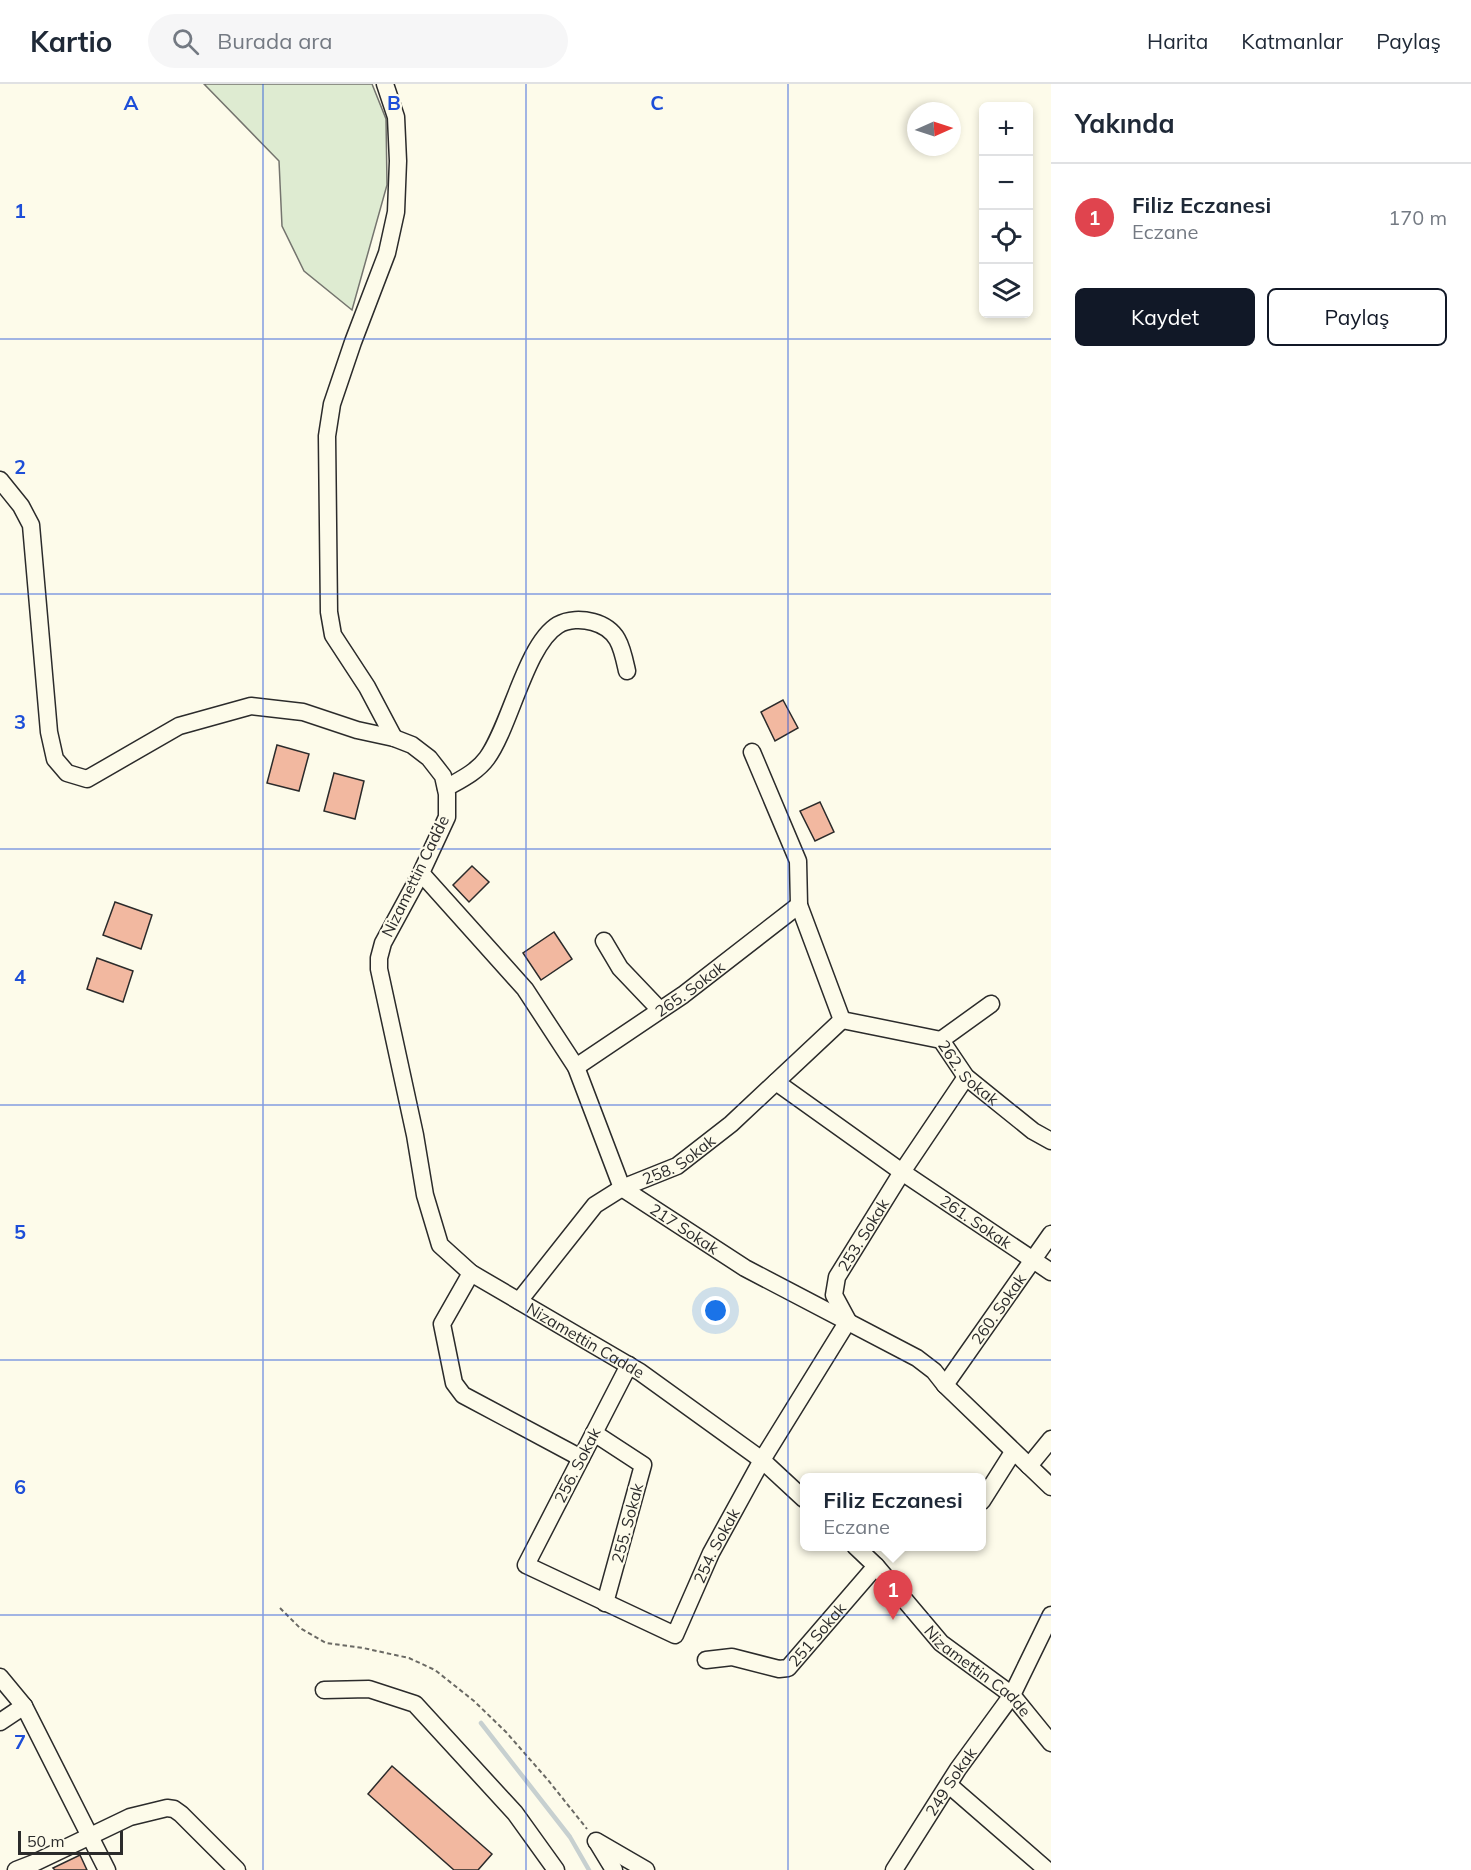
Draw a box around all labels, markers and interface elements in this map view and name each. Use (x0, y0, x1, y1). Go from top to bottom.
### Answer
search box (148, 14, 568, 68)
text: Kartio (30, 24, 112, 59)
icon: search (169, 25, 202, 58)
text: Burada ara (217, 27, 332, 55)
text: Harita (1147, 28, 1208, 54)
text: Katmanlar (1241, 28, 1343, 54)
text: Paylaş (1376, 28, 1441, 54)
text: A (124, 90, 139, 115)
text: B (387, 90, 401, 115)
text: C (650, 90, 664, 115)
north arrow (907, 102, 961, 156)
map controls (979, 102, 1033, 318)
button: + (979, 102, 1033, 156)
text: Yakında (1075, 107, 1175, 140)
button: − (979, 156, 1033, 210)
text: Filiz Eczanesi (1132, 191, 1271, 219)
text: 1 (14, 198, 26, 223)
text: 1 (1089, 205, 1101, 230)
text: 170 m (1388, 205, 1447, 230)
button: locate (979, 210, 1033, 264)
text: Eczane (1132, 219, 1198, 244)
button: layers (979, 264, 1033, 318)
button: Kaydet (1075, 288, 1255, 346)
button: Paylaş (1267, 288, 1447, 346)
text: 2 (14, 454, 26, 479)
text: 3 (14, 709, 26, 734)
street label: Nizamettin Cadde (377, 812, 453, 940)
street label: 265. Sokak (651, 956, 729, 1021)
text: 4 (14, 964, 26, 989)
street label: 262. Sokak (934, 1036, 1003, 1110)
street label: 258. Sokak (639, 1130, 720, 1189)
street label: 261. Sokak (936, 1191, 1016, 1253)
street label: 253. Sokak (833, 1194, 894, 1275)
street label: 217 Sokak (646, 1199, 723, 1259)
text: 5 (14, 1219, 26, 1244)
street label: 260. Sokak (967, 1269, 1031, 1348)
your location (701, 1296, 730, 1325)
street label: Nizamettin Cadde (523, 1298, 648, 1382)
street label: 256. Sokak (550, 1423, 605, 1506)
popup (800, 1473, 986, 1551)
text: 6 (14, 1474, 26, 1499)
street label: 255. Sokak (607, 1480, 647, 1565)
text: Filiz Eczanesi (823, 1486, 963, 1514)
street label: 254. Sokak (689, 1504, 744, 1586)
text: Eczane (823, 1514, 890, 1539)
pin: 1 (874, 1570, 912, 1620)
street label: 251 Sokak (784, 1598, 851, 1671)
street label: Nizamettin Cadde (920, 1621, 1035, 1720)
text: 7 (14, 1729, 26, 1754)
street label: 249 Sokak (921, 1743, 981, 1820)
scale bar (18, 1828, 123, 1856)
text: 50 m (27, 1831, 64, 1851)

